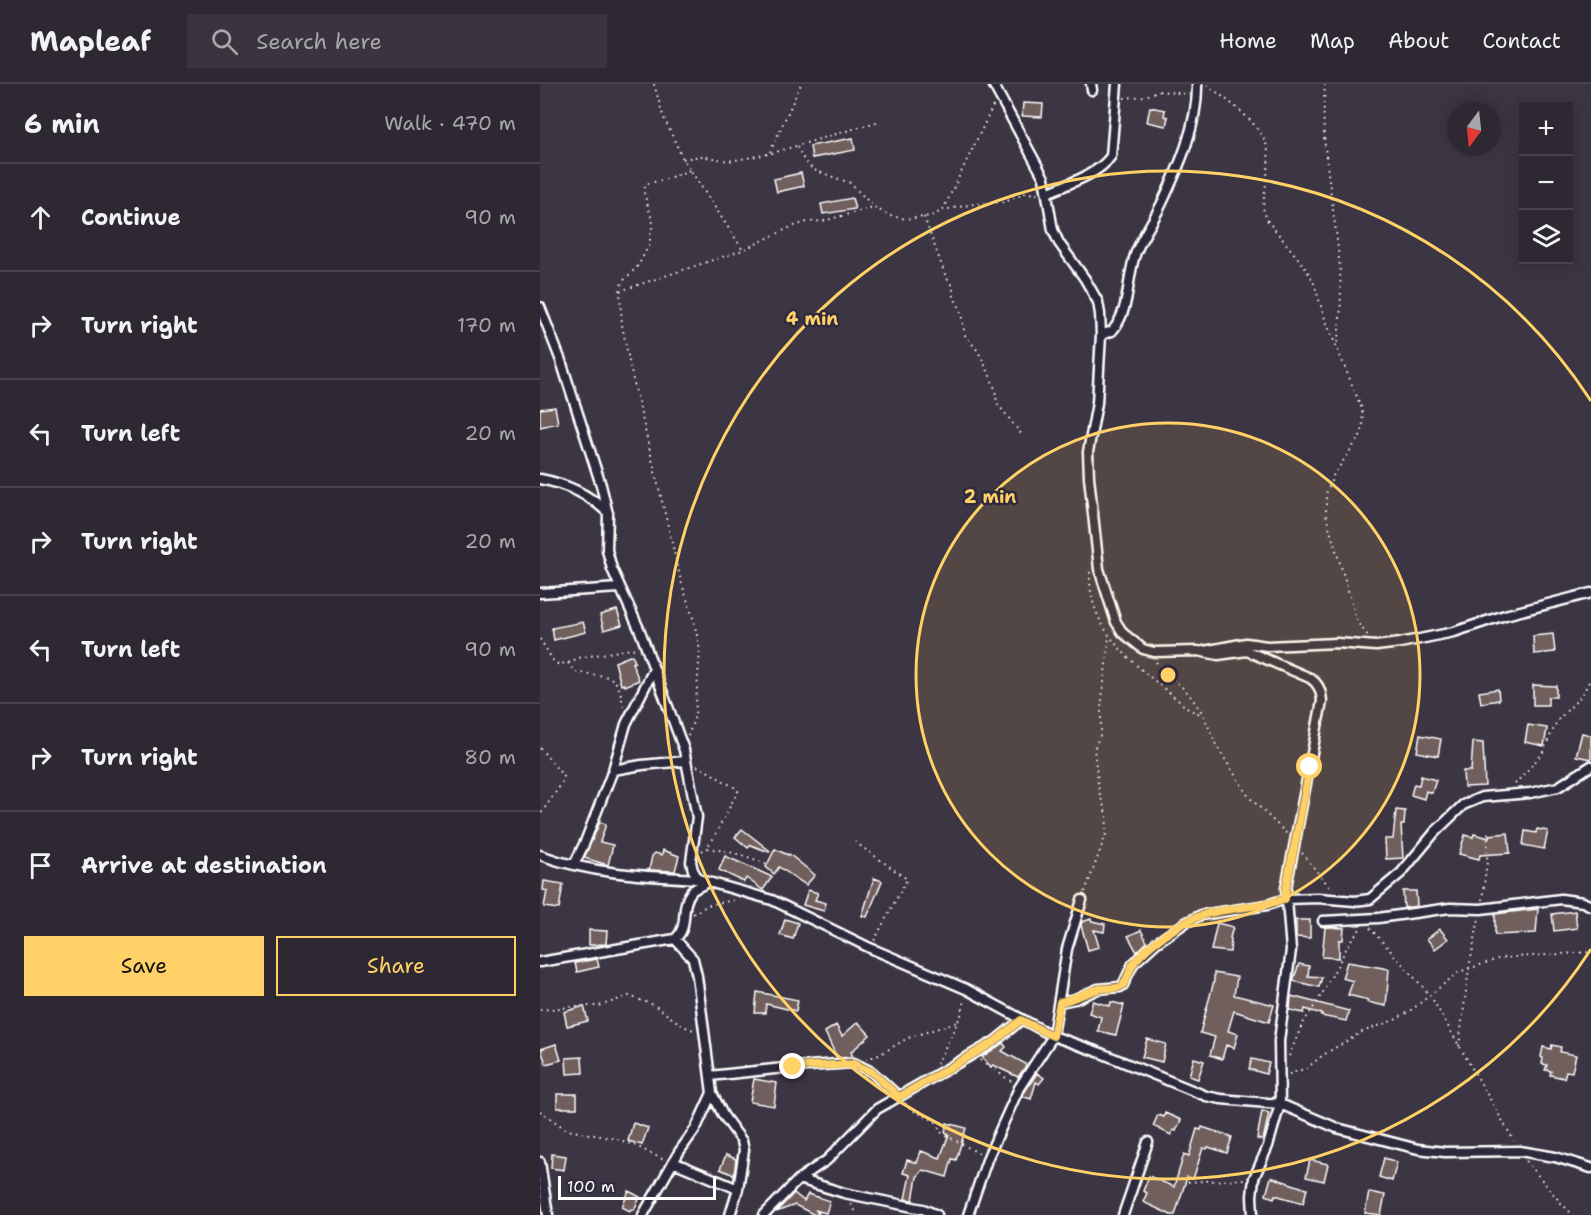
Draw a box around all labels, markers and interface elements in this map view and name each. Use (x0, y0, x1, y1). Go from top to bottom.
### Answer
search box (187, 14, 607, 68)
text: Mapleaf (30, 22, 151, 60)
icon: search (208, 25, 241, 58)
text: Search here (256, 27, 382, 56)
text: Home (1219, 27, 1277, 55)
text: Map (1310, 27, 1355, 55)
text: About (1388, 27, 1449, 55)
text: Contact (1482, 27, 1561, 55)
north arrow (1447, 102, 1501, 156)
map controls (1519, 102, 1573, 264)
button: + (1519, 102, 1573, 156)
text: 6 min (24, 106, 100, 141)
text: Walk · 470 m (384, 110, 516, 136)
button: − (1519, 156, 1573, 210)
icon: ahead (24, 201, 57, 234)
text: Continue (81, 203, 181, 232)
text: 90 m (464, 204, 516, 230)
button: layers (1519, 210, 1573, 264)
text: 4 min (786, 307, 838, 331)
icon: right (24, 309, 57, 342)
text: Turn right (81, 311, 198, 340)
text: 170 m (457, 312, 516, 338)
icon: left (24, 417, 57, 450)
text: Turn left (81, 419, 180, 448)
text: 20 m (465, 420, 516, 446)
text: 2 min (964, 485, 1016, 509)
icon: right (24, 525, 57, 558)
text: Turn right (81, 527, 198, 556)
text: 20 m (465, 528, 516, 554)
icon: left (24, 633, 57, 666)
text: Turn left (81, 635, 180, 664)
text: 90 m (464, 636, 516, 662)
centre of rings (1158, 665, 1178, 685)
icon: right (24, 741, 57, 774)
text: Turn right (81, 743, 198, 772)
text: 80 m (464, 744, 516, 770)
route start (1296, 753, 1322, 779)
icon: arrive (24, 849, 57, 882)
text: Arrive at destination (81, 851, 327, 880)
button: Save (24, 936, 264, 996)
button: Share (276, 936, 516, 996)
route end (779, 1053, 805, 1079)
scale bar (558, 1173, 716, 1200)
text: 100 m (567, 1176, 615, 1197)

